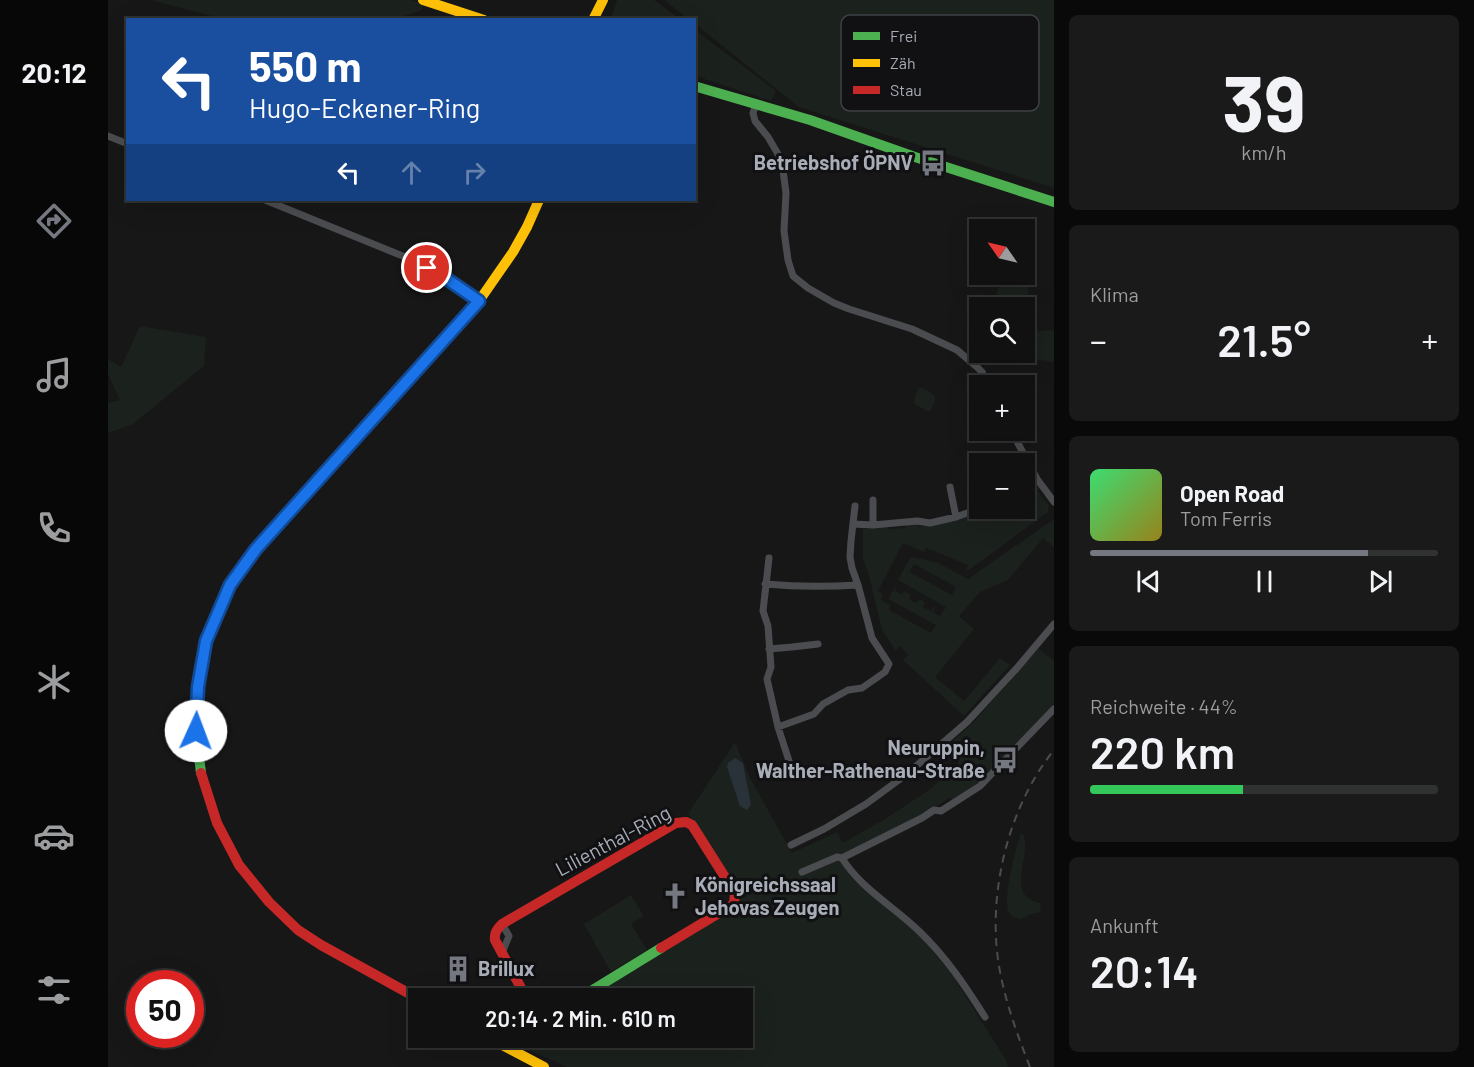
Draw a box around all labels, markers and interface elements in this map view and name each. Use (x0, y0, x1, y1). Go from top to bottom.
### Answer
legend (841, 15, 1039, 111)
text: Frei (890, 26, 917, 45)
text: 550 m (249, 40, 362, 90)
icon: left (150, 42, 228, 120)
text: Zäh (890, 53, 916, 72)
text: 39 (1222, 54, 1306, 148)
text: 20:12 (21, 56, 87, 88)
text: Stau (890, 80, 922, 99)
text: Hugo-Eckener-Ring (249, 91, 480, 123)
text: km/h (1241, 140, 1287, 164)
bus stop icon: Betriebshof ÖPNV (918, 148, 948, 178)
place label: Betriebshof ÖPNV (754, 150, 913, 174)
icon: left (332, 156, 365, 189)
icon: ahead (395, 156, 428, 189)
icon: right (458, 156, 491, 189)
icon: directions (33, 200, 75, 242)
north arrow (969, 219, 1035, 285)
map controls (969, 219, 1035, 519)
pin (401, 242, 452, 293)
icon: arrive (410, 251, 443, 284)
text: Klima (1090, 282, 1139, 306)
button: search (969, 297, 1035, 363)
text: 21.5° (1217, 312, 1311, 366)
text: − (1090, 320, 1107, 360)
text: + (1421, 320, 1438, 360)
icon: music (33, 354, 75, 396)
button: + (969, 375, 1035, 441)
button: − (969, 453, 1035, 519)
text: Open Road (1180, 480, 1284, 506)
text: Tom Ferris (1180, 506, 1272, 530)
icon: phone (33, 507, 75, 549)
icon: previous (1132, 565, 1165, 598)
icon: pause (1248, 565, 1281, 598)
icon: next (1364, 565, 1397, 598)
icon: climate (33, 661, 75, 703)
text: Reichweite · 44% (1090, 694, 1238, 718)
position arrow (164, 699, 228, 763)
text: 220 km (1090, 724, 1235, 778)
place label: Neuruppin, Walther-Rathenau-Straße (756, 735, 985, 782)
bus stop icon: Neuruppin, Walther-Rathenau-Straße (990, 745, 1020, 775)
street label: Lilienthal-Ring (551, 800, 674, 881)
icon: car (33, 815, 75, 857)
place label: Königreichssaal Jehovas Zeugen (695, 872, 839, 919)
church icon: Königreichssaal Jehovas Zeugen (660, 881, 690, 911)
text: Ankunft (1090, 913, 1159, 937)
text: 20:14 (1090, 943, 1199, 997)
building icon: Brillux (443, 954, 473, 984)
place label: Brillux (478, 956, 535, 980)
icon: filters (33, 969, 75, 1011)
speed limit sign: 50 (126, 970, 204, 1048)
text: 20:14 · 2 Min. · 610 m (485, 1005, 676, 1031)

